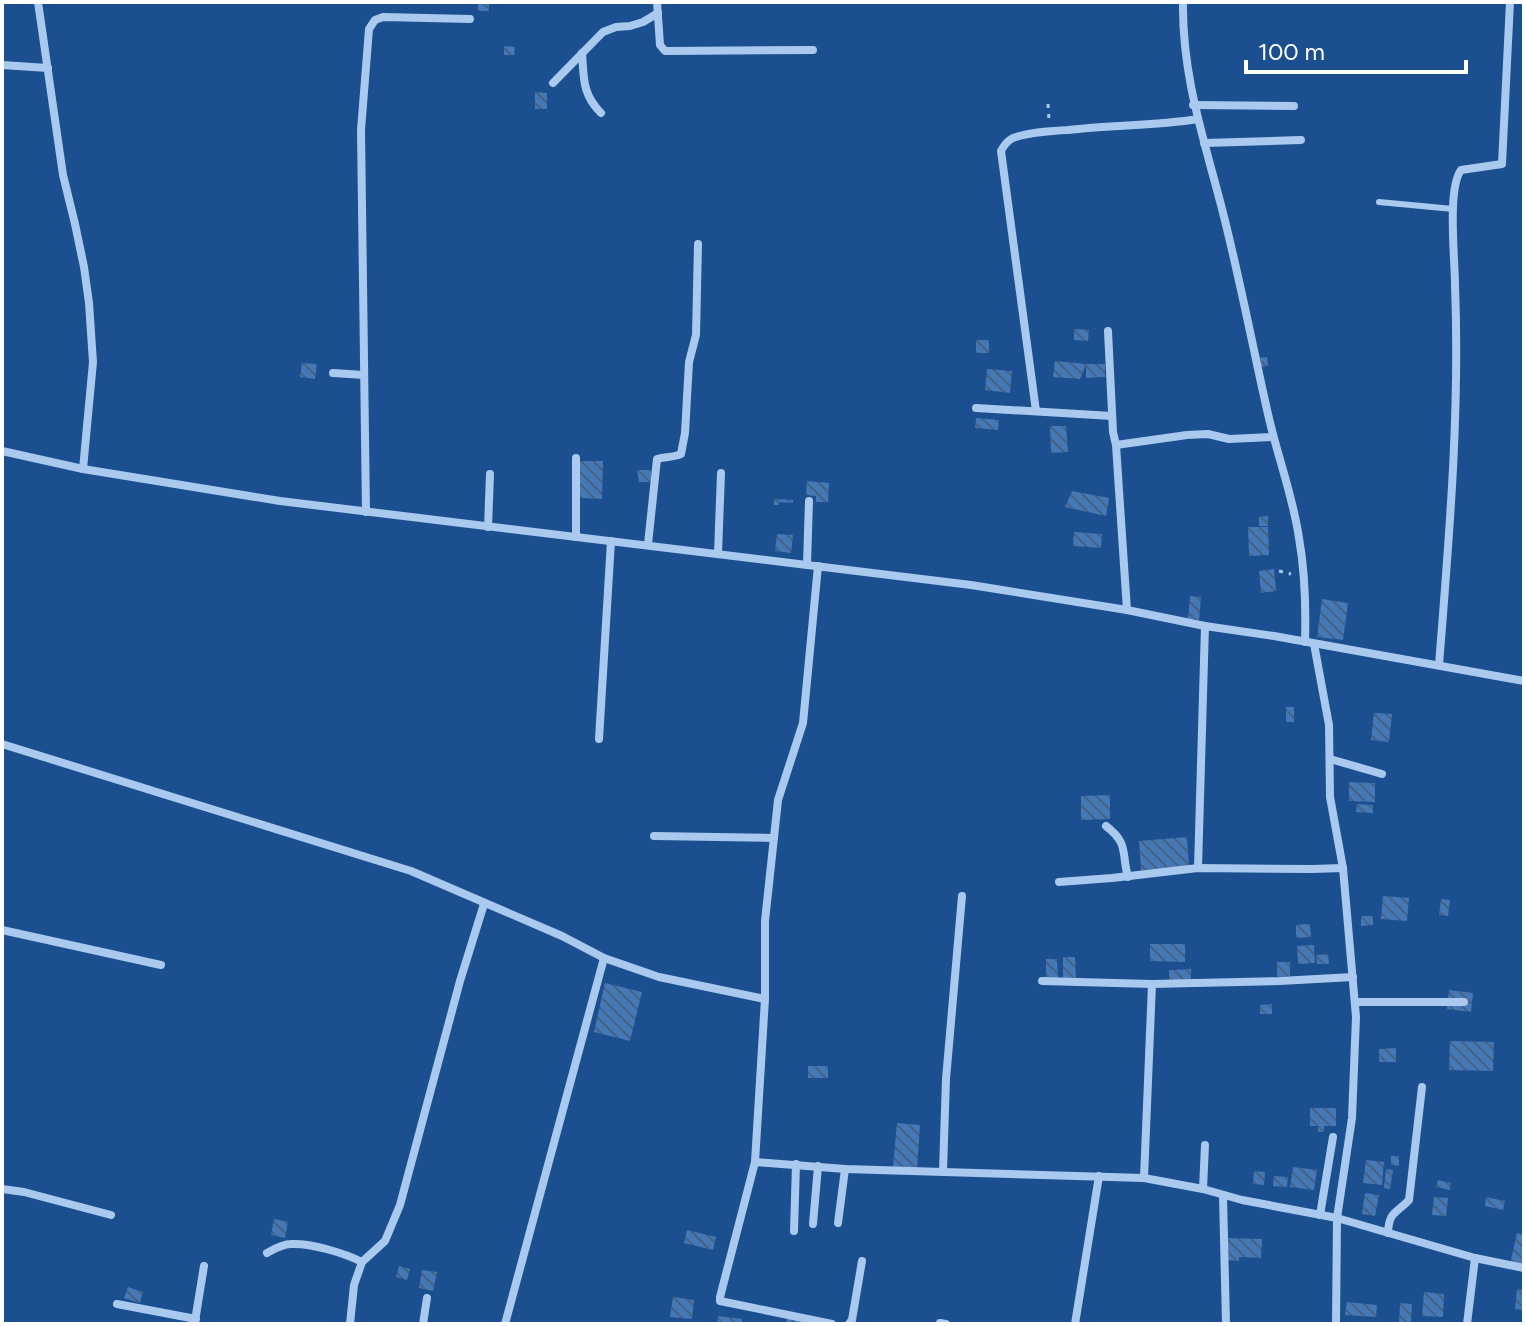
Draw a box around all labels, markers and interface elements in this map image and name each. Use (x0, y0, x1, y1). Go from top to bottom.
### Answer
scale bar (1246, 24, 1466, 74)
text: 100 m (1258, 37, 1325, 66)

